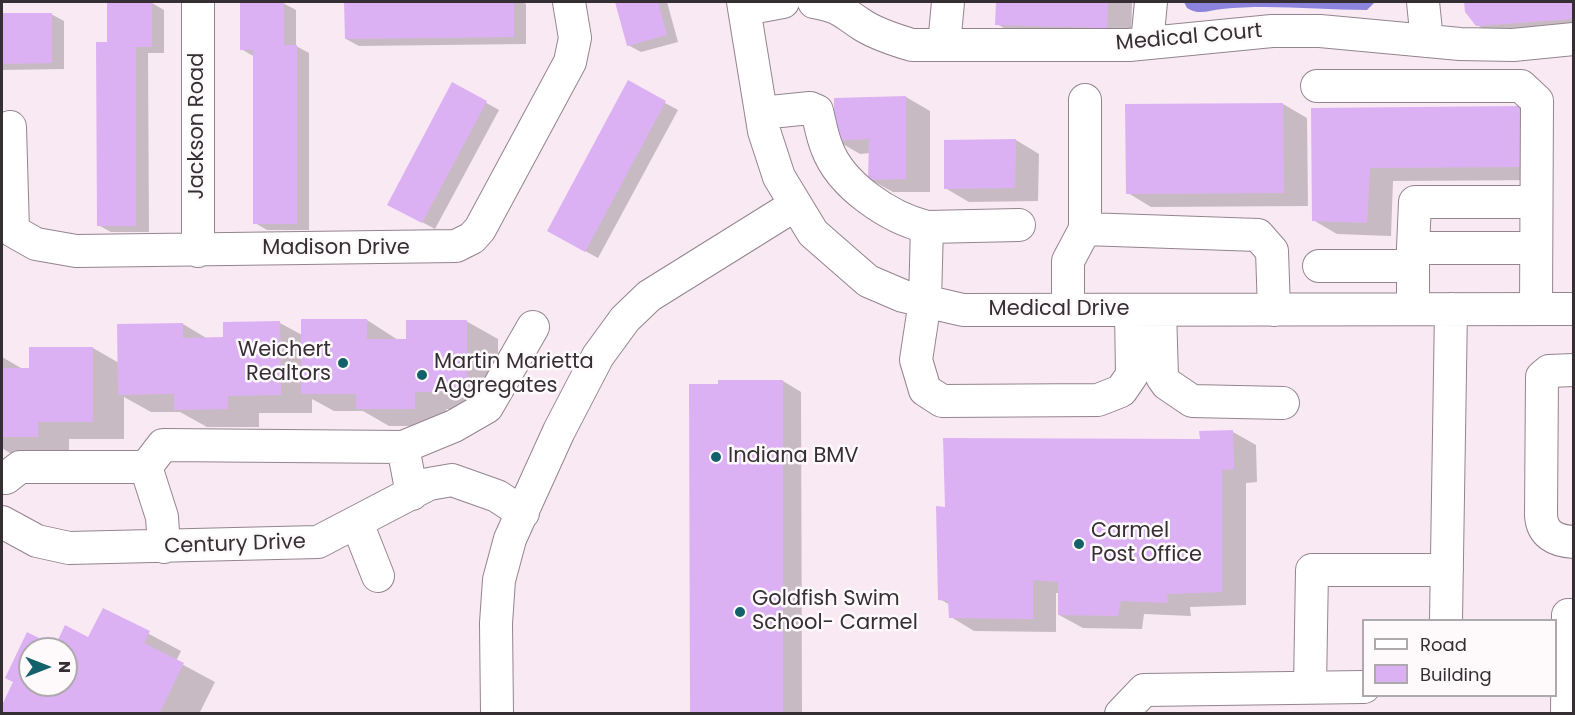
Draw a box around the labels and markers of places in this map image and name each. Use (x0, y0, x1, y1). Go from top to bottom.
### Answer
place label: Weichert Realtors (238, 338, 331, 388)
place label: Martin Marietta Aggregates (434, 350, 594, 400)
marker: Weichert Realtors (336, 356, 350, 370)
marker: Martin Marietta Aggregates (415, 368, 429, 382)
place label: Indiana BMV (728, 444, 859, 470)
marker: Indiana BMV (709, 450, 723, 464)
place label: Carmel Post Office (1091, 519, 1202, 569)
marker: Carmel Post Office (1072, 537, 1086, 551)
place label: Goldfish Swim School- Carmel (752, 587, 918, 637)
marker: Goldfish Swim School- Carmel (733, 605, 747, 619)

